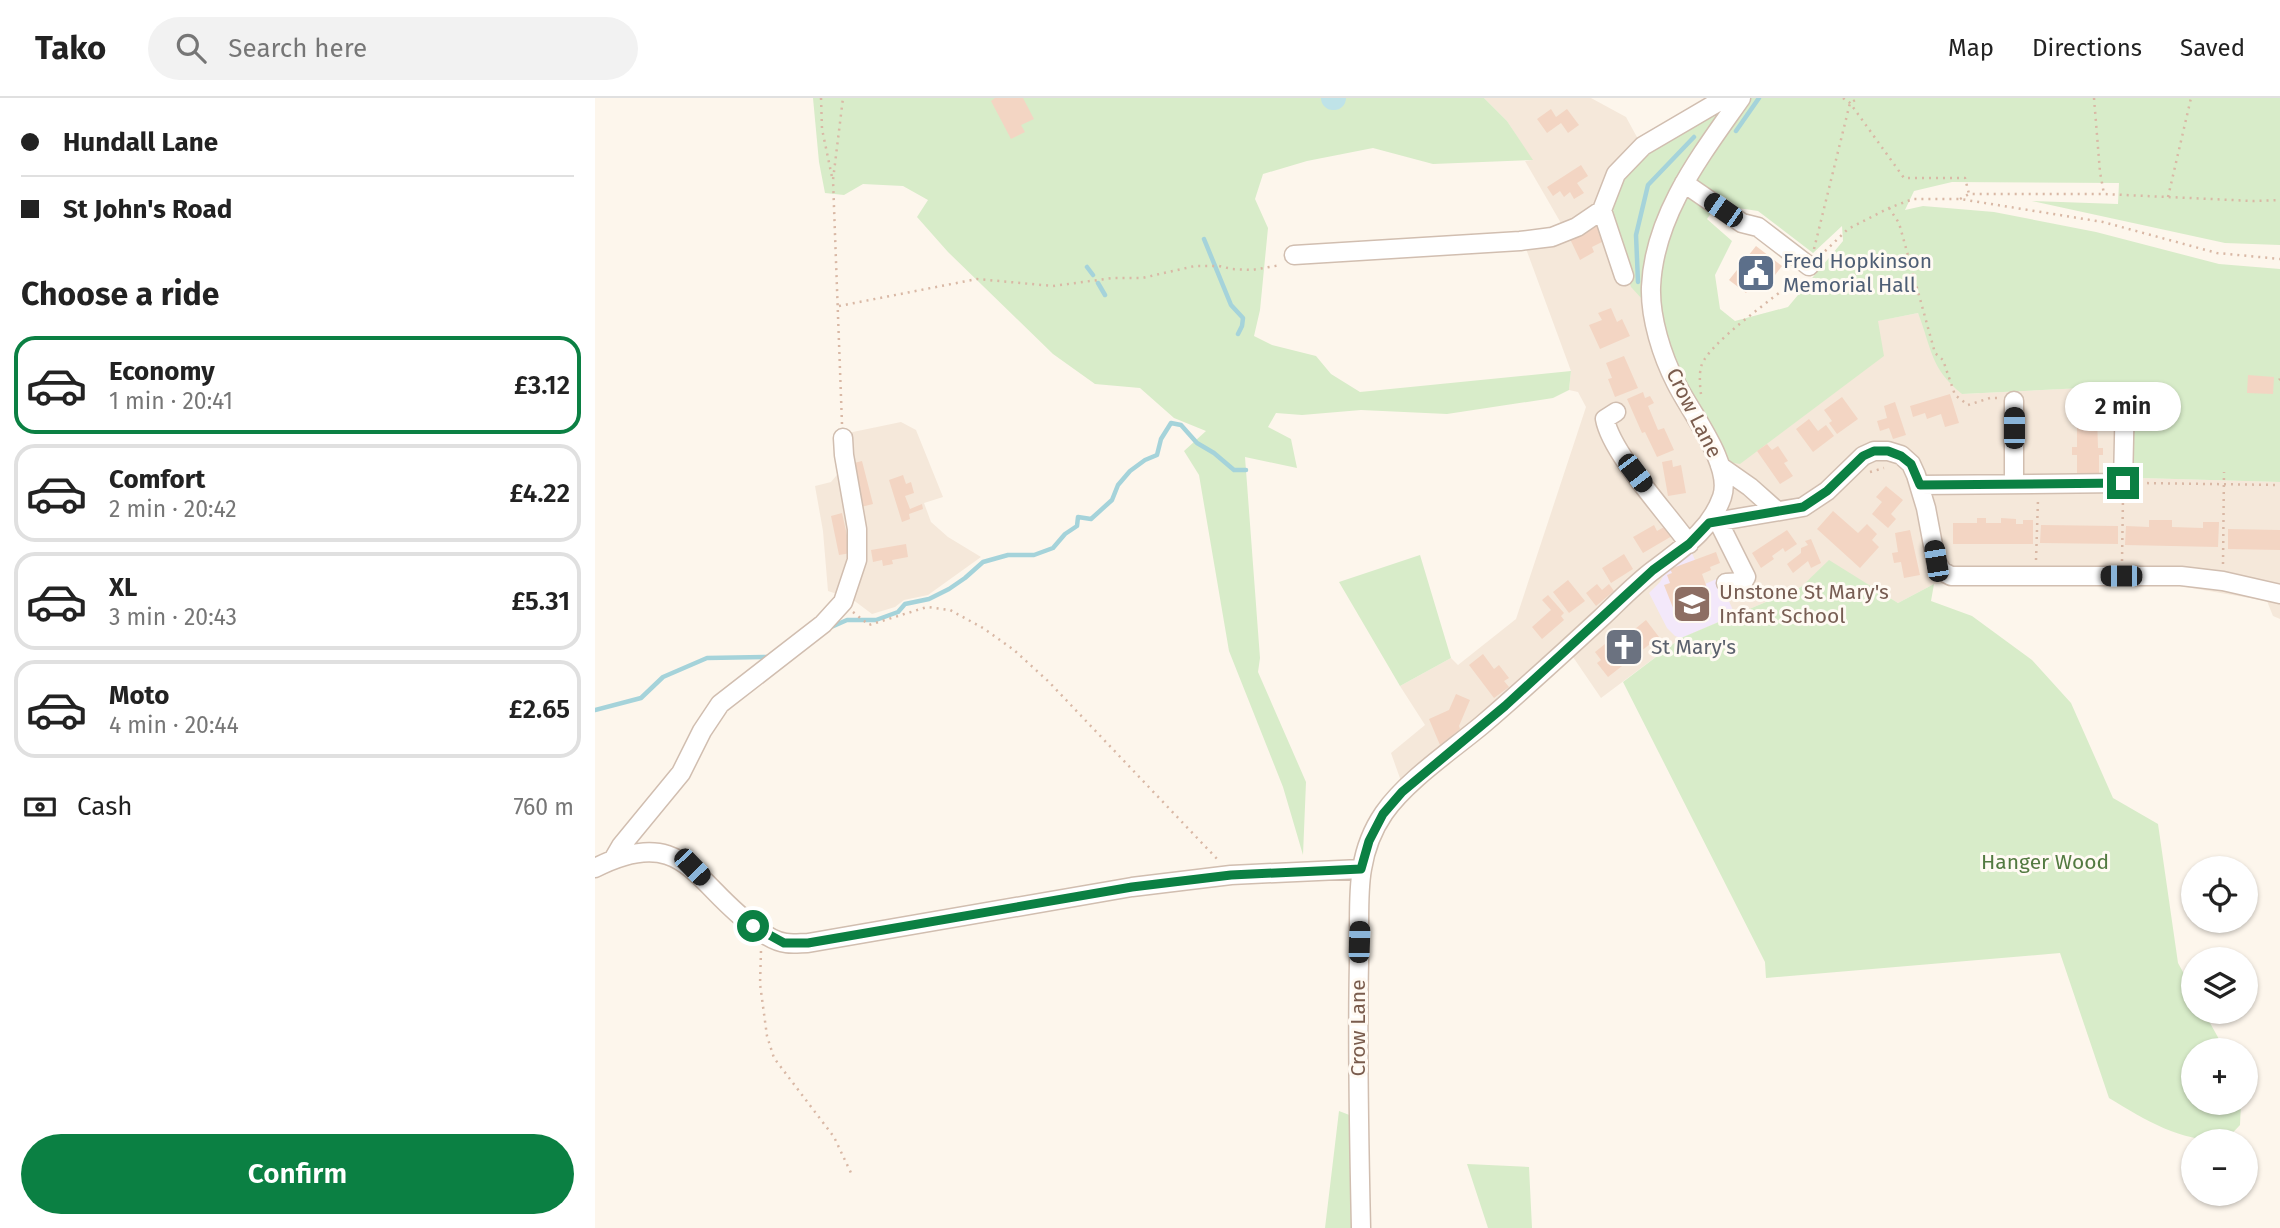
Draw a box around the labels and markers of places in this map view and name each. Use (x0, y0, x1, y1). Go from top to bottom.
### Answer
place label: Fred Hopkinson Memorial Hall (1783, 248, 1932, 298)
public building icon: Fred Hopkinson Memorial Hall (1735, 252, 1777, 294)
place label: Unstone St Mary's Infant School (1719, 579, 1889, 629)
school or university icon: Unstone St Mary's Infant School (1671, 583, 1713, 625)
church icon: St Mary's (1603, 626, 1645, 668)
place label: St Mary's (1651, 634, 1736, 660)

